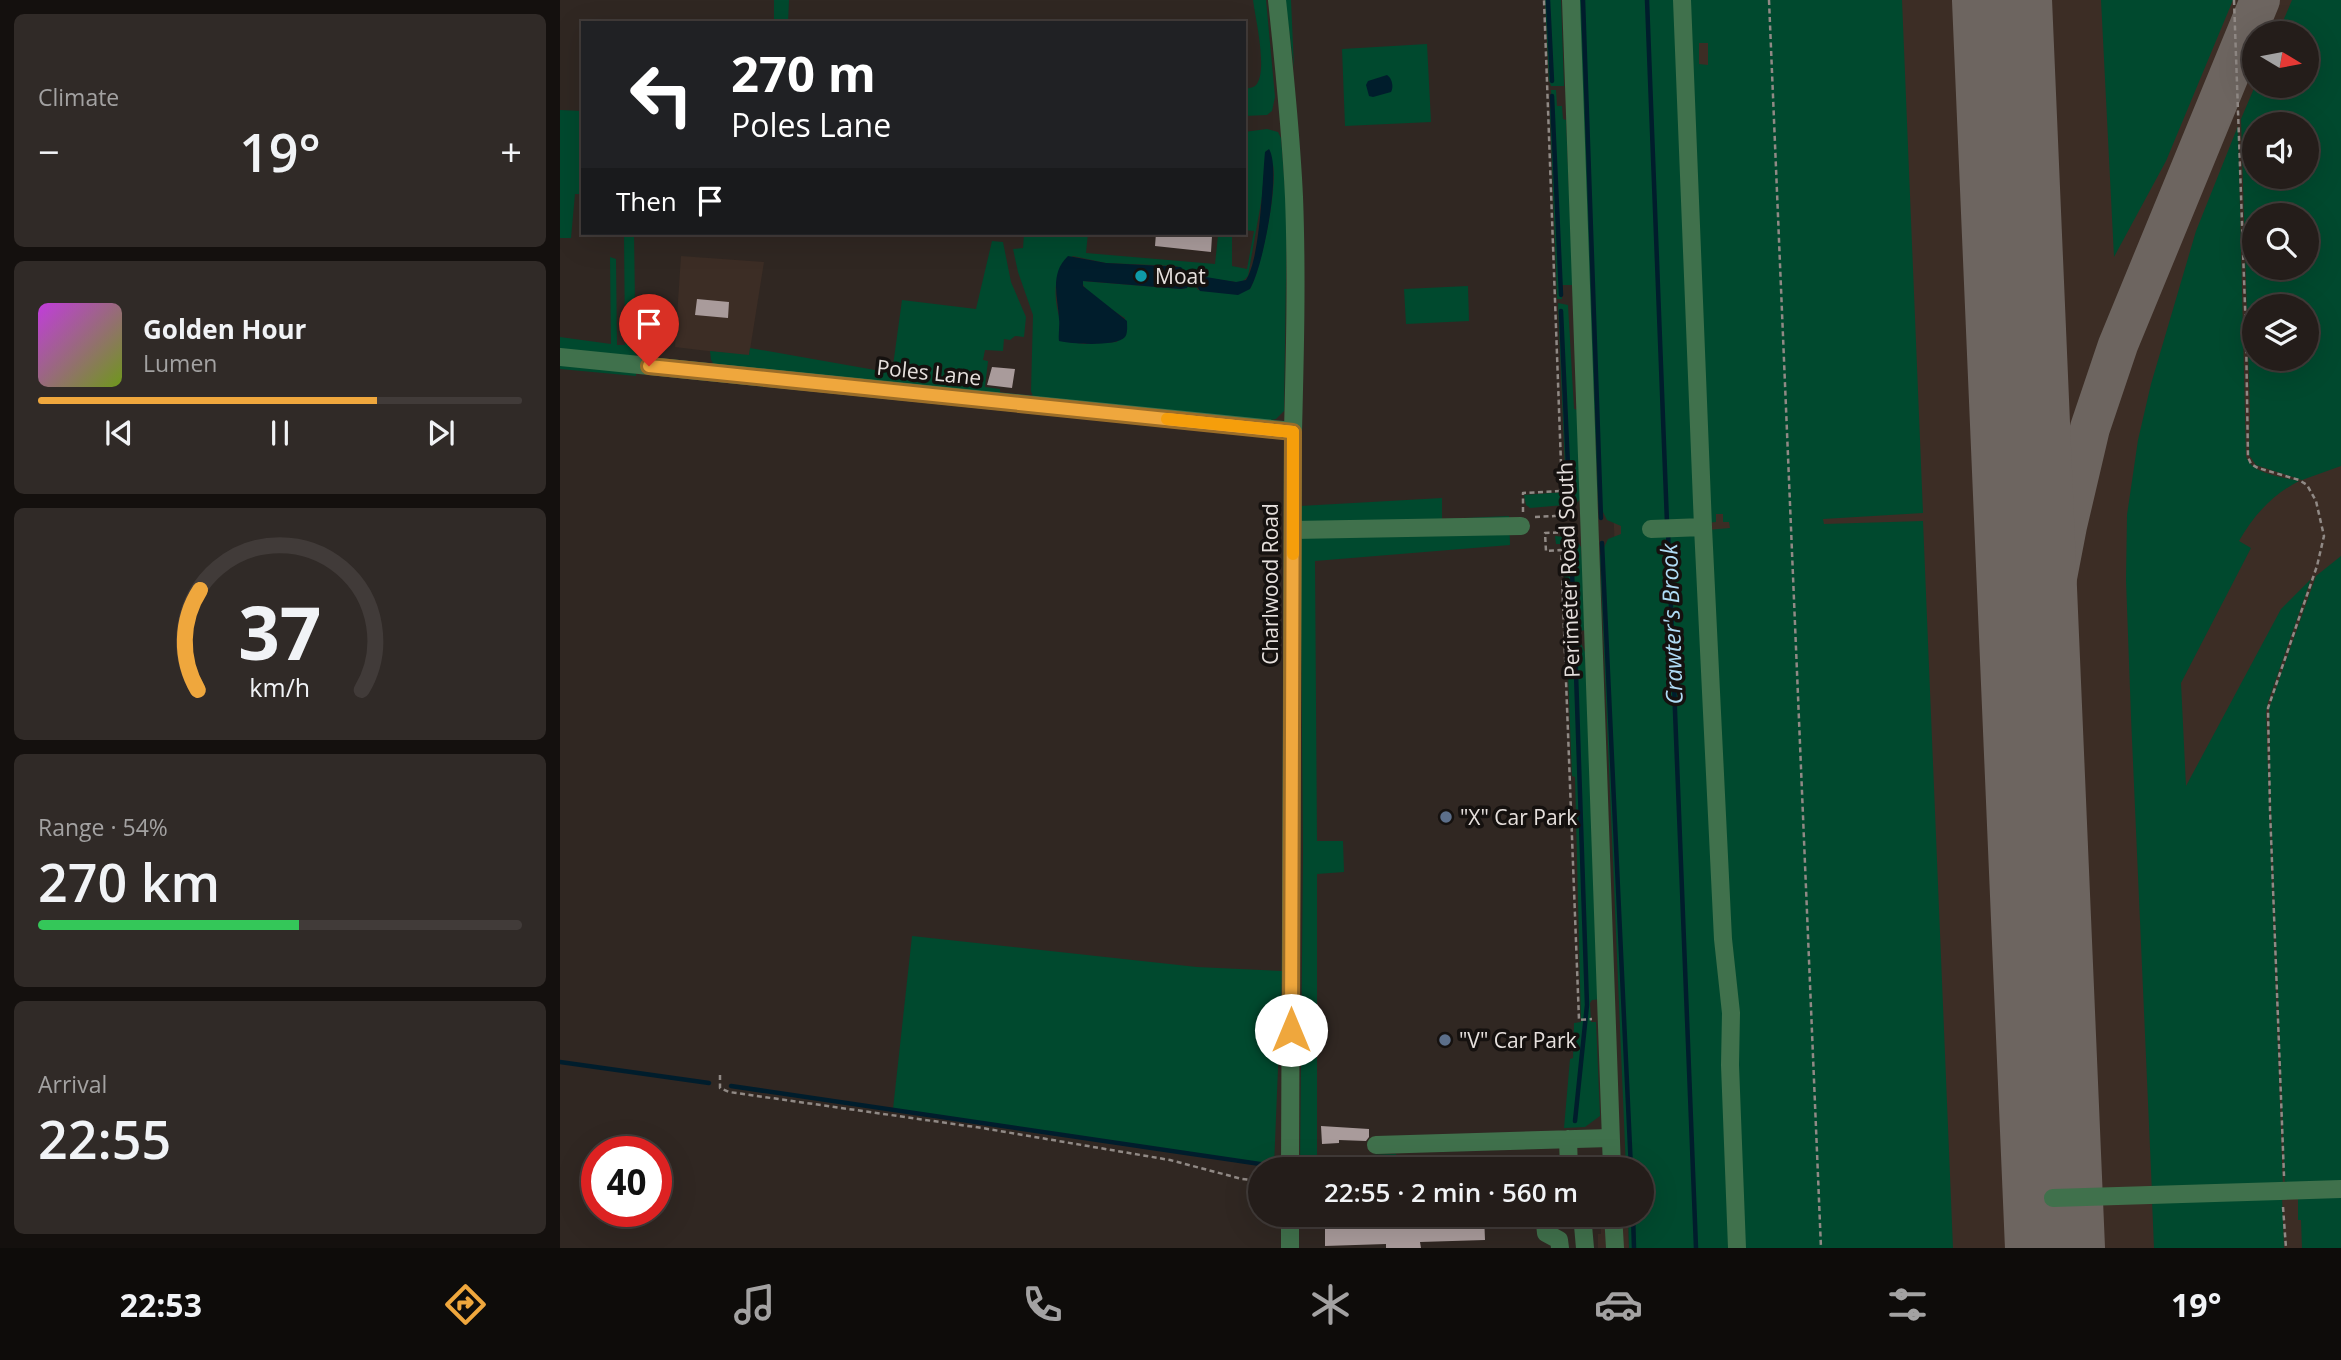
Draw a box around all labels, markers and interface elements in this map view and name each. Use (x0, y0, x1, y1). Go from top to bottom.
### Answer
north arrow (2242, 21, 2319, 98)
map controls (2242, 21, 2319, 371)
text: 270 m (731, 40, 876, 106)
icon: left (616, 49, 707, 140)
text: Climate (38, 81, 119, 113)
text: Poles Lane (731, 103, 891, 146)
button: sound (2242, 112, 2319, 189)
text: 19° (239, 116, 321, 187)
text: − (38, 125, 60, 177)
text: + (500, 125, 522, 177)
icon: arrive (691, 182, 729, 220)
text: Then (616, 183, 677, 219)
button: search (2242, 203, 2319, 280)
place label: Moat (1155, 262, 1206, 290)
marker: Moat (1133, 268, 1149, 284)
pin (619, 294, 679, 366)
button: layers (2242, 294, 2319, 371)
icon: arrive (630, 305, 668, 343)
text: Golden Hour (143, 311, 306, 347)
text: Lumen (143, 347, 217, 379)
street label: Poles Lane (875, 353, 983, 391)
icon: previous (100, 414, 138, 452)
icon: pause (261, 414, 299, 452)
icon: next (422, 414, 460, 452)
street label: Perimeter Road South (1550, 462, 1586, 678)
street label: Charlwood Road (1256, 503, 1284, 665)
water label: Crawter's Brook (1652, 542, 1690, 705)
text: 37 (238, 582, 322, 681)
text: km/h (250, 670, 310, 704)
place label: "X" Car Park (1460, 803, 1577, 831)
marker: "X" Car Park (1438, 809, 1454, 825)
text: Range · 54% (38, 811, 168, 843)
text: 270 km (38, 846, 220, 917)
position arrow (1254, 993, 1328, 1067)
place label: "V" Car Park (1459, 1026, 1577, 1054)
marker: "V" Car Park (1437, 1032, 1453, 1048)
text: Arrival (38, 1068, 107, 1100)
text: 22:55 (38, 1103, 171, 1174)
speed limit sign: 40 (581, 1136, 672, 1227)
text: 22:55 · 2 min · 560 m (1324, 1174, 1578, 1210)
icon: directions (441, 1280, 490, 1329)
icon: music (730, 1280, 779, 1329)
icon: phone (1018, 1280, 1067, 1329)
icon: climate (1306, 1280, 1355, 1329)
icon: car (1594, 1280, 1643, 1329)
icon: filters (1883, 1280, 1932, 1329)
text: 22:53 (120, 1283, 202, 1326)
text: 19° (2171, 1283, 2221, 1326)

